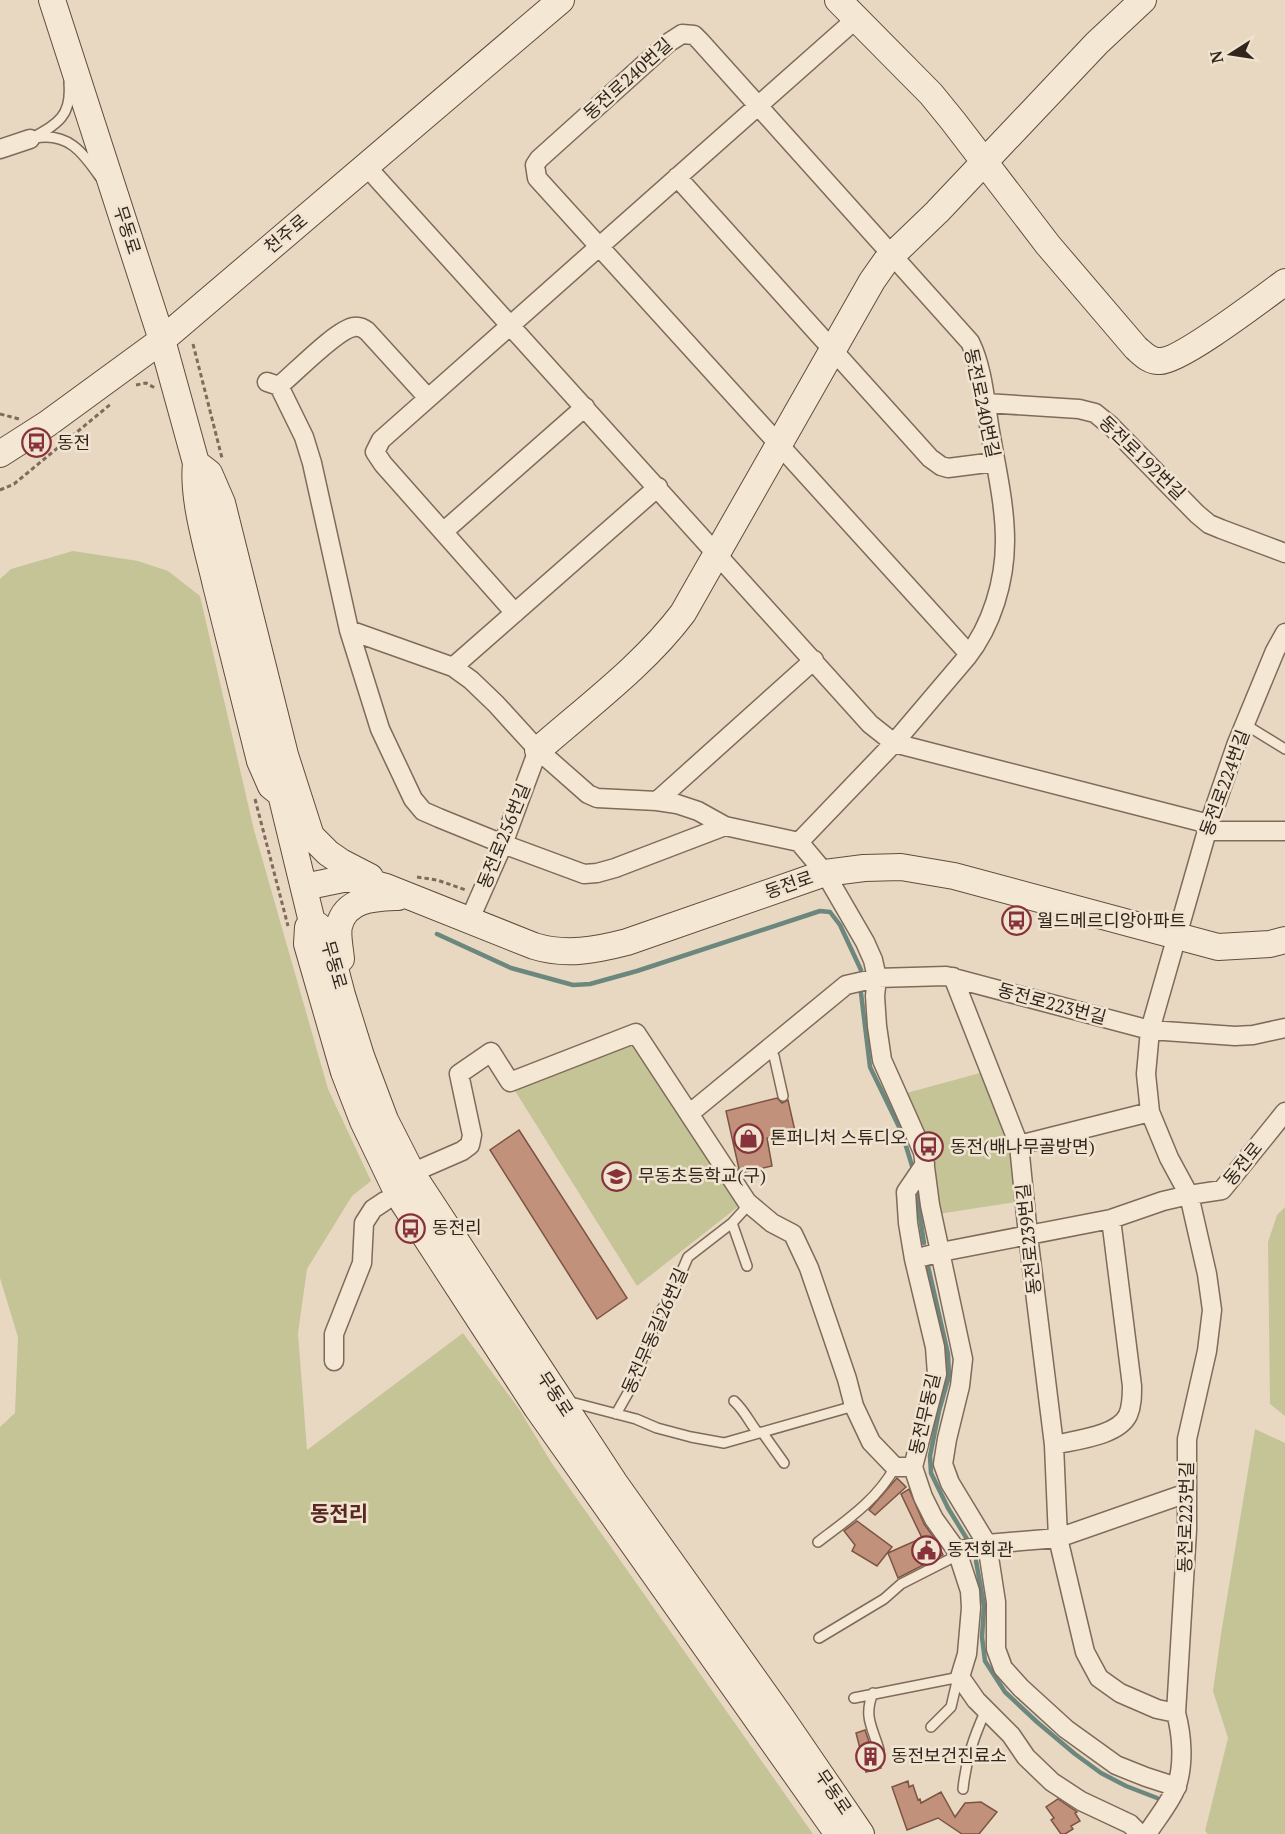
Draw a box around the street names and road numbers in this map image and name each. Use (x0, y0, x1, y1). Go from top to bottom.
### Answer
street label: 동전로240번길 (578, 32, 677, 125)
street label: 무동로 (109, 202, 147, 257)
street label: 천주로 (259, 208, 312, 258)
street label: 동전로240번길 (960, 346, 1006, 460)
street label: 동전로192번길 (1094, 410, 1191, 505)
street label: 동전로224번길 (1194, 726, 1254, 839)
street label: 동전로256번길 (471, 779, 535, 892)
street label: 동전로 (761, 865, 816, 903)
street label: 무동로 (317, 938, 353, 992)
street label: 동전로223번길 (995, 977, 1109, 1029)
street label: 동전로 (1217, 1137, 1267, 1190)
street label: 동전로239번길 (1010, 1182, 1046, 1296)
street label: 동전무동길26번길 (616, 1264, 693, 1397)
street label: 무동로 (532, 1366, 579, 1421)
street label: 동전무동길 (903, 1371, 945, 1457)
street label: 동전로223번길 (1172, 1461, 1198, 1573)
street label: 무동로 (810, 1764, 858, 1819)

